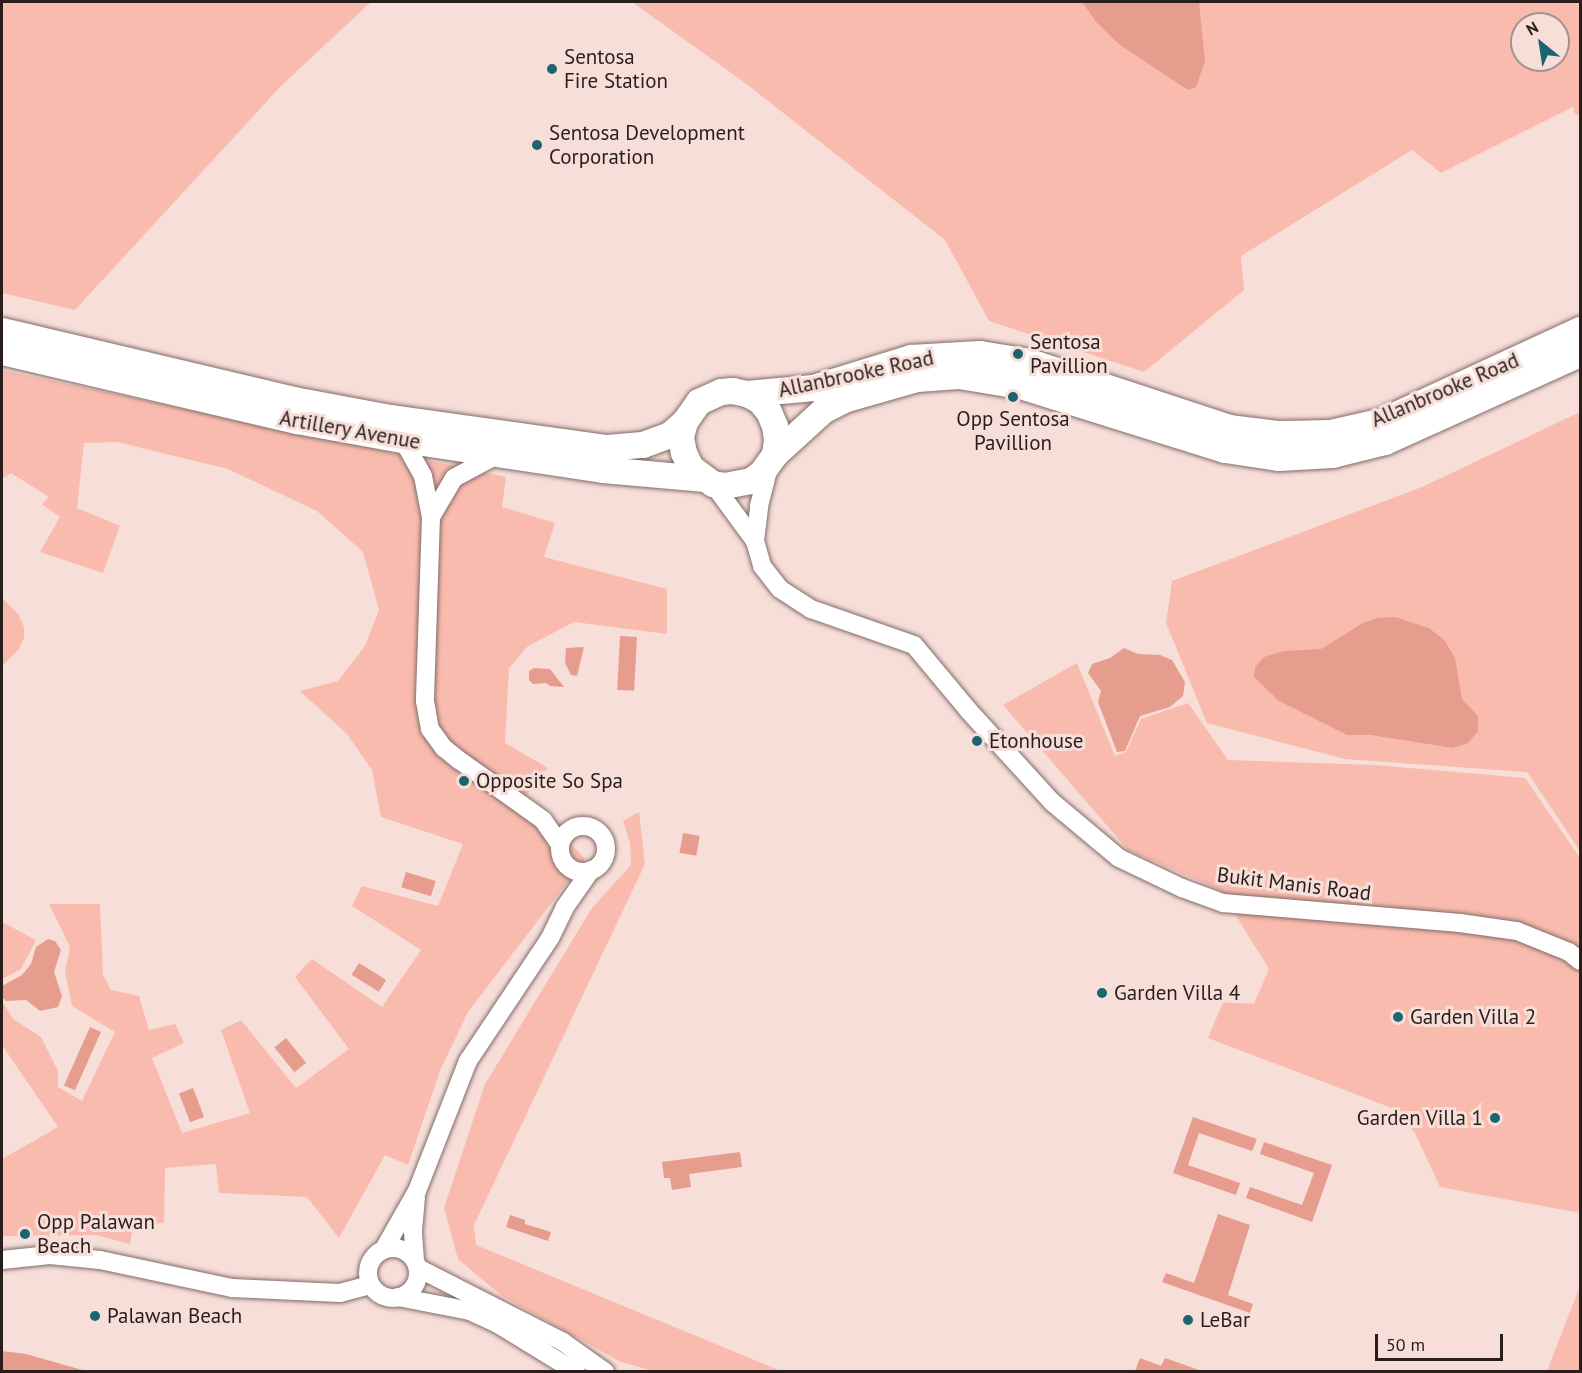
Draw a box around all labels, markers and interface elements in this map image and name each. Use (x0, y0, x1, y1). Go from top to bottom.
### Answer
north arrow (1510, 12, 1570, 72)
text: N (1522, 17, 1542, 39)
place label: Sentosa Fire Station (564, 44, 668, 94)
marker: Sentosa Fire Station (545, 62, 559, 76)
place label: Sentosa Development Corporation (549, 120, 745, 170)
marker: Sentosa Development Corporation (530, 138, 544, 152)
place label: Sentosa Pavillion (1030, 329, 1108, 379)
street label: Allanbrooke Road (776, 345, 936, 403)
marker: Sentosa Pavillion (1011, 347, 1025, 361)
street label: Allanbrooke Road (1367, 348, 1523, 432)
marker: Opp Sentosa Pavillion (1006, 390, 1020, 404)
street label: Artillery Avenue (277, 405, 423, 455)
place label: Opp Sentosa Pavillion (956, 406, 1070, 456)
place label: Etonhouse (989, 728, 1083, 754)
marker: Etonhouse (970, 734, 984, 748)
place label: Opposite So Spa (476, 768, 623, 794)
marker: Opposite So Spa (457, 774, 471, 788)
street label: Bukit Manis Road (1216, 862, 1372, 906)
place label: Garden Villa 4 (1114, 980, 1241, 1006)
marker: Garden Villa 4 (1095, 986, 1109, 1000)
place label: Garden Villa 2 (1410, 1004, 1537, 1030)
marker: Garden Villa 2 (1391, 1010, 1405, 1024)
place label: Garden Villa 1 (1356, 1105, 1483, 1131)
marker: Garden Villa 1 (1488, 1111, 1502, 1125)
place label: Opp Palawan Beach (37, 1209, 155, 1259)
marker: Opp Palawan Beach (18, 1227, 32, 1241)
place label: Palawan Beach (107, 1303, 242, 1329)
place label: LeBar (1200, 1307, 1250, 1333)
marker: Palawan Beach (88, 1309, 102, 1323)
marker: LeBar (1181, 1313, 1195, 1327)
scale bar (1378, 1322, 1506, 1360)
text: 50 m (1386, 1333, 1425, 1356)

